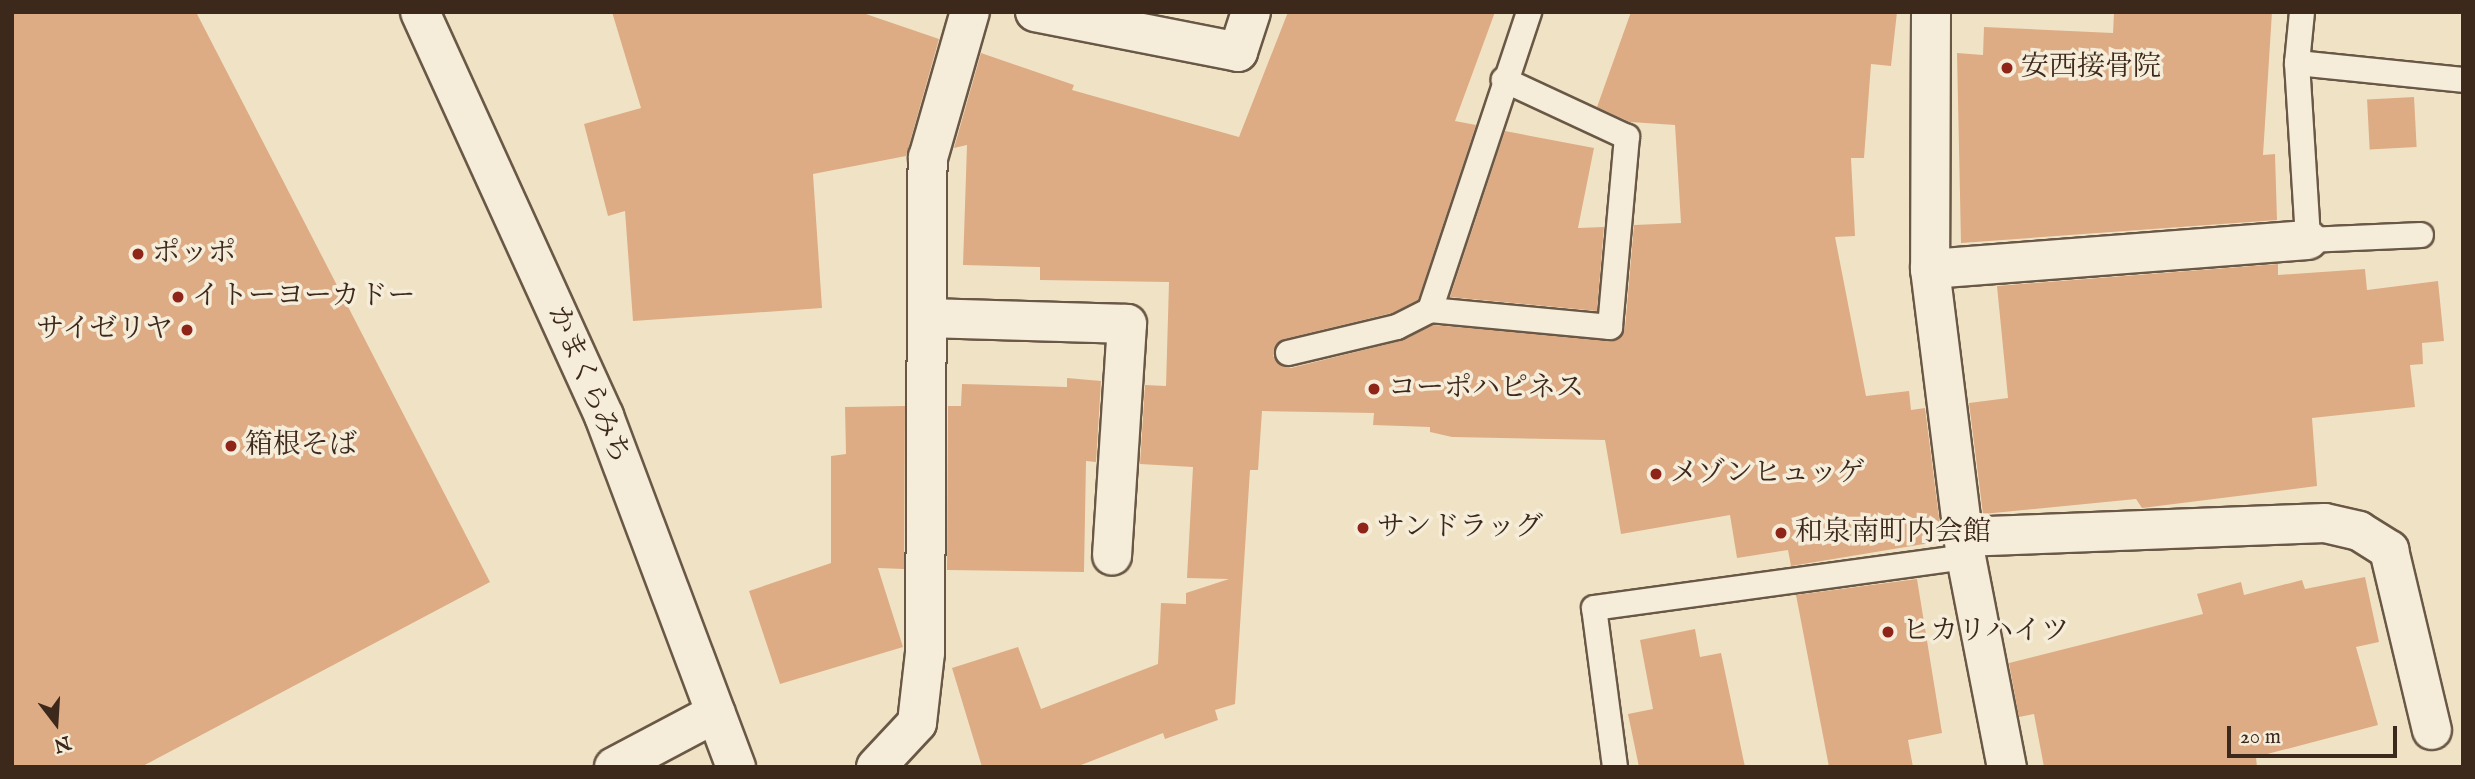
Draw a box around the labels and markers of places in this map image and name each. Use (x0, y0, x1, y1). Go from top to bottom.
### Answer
place label: 安西接骨院 (2021, 51, 2161, 85)
marker: 安西接骨院 (1999, 60, 2015, 76)
place label: ポッポ (152, 237, 236, 271)
marker: ポッポ (130, 246, 146, 262)
place label: イトーヨーカドー (192, 280, 416, 314)
marker: イトーヨーカドー (170, 289, 186, 305)
place label: サイゼリヤ (33, 313, 173, 347)
marker: サイゼリヤ (179, 322, 195, 338)
place label: コーポハピネス (1388, 372, 1584, 406)
marker: コーポハピネス (1366, 381, 1382, 397)
place label: 箱根そば (245, 429, 357, 463)
marker: 箱根そば (223, 438, 239, 454)
place label: メゾンヒュッゲ (1670, 457, 1866, 491)
marker: メゾンヒュッゲ (1648, 466, 1664, 482)
place label: サンドラッグ (1377, 511, 1545, 545)
place label: 和泉南町内会館 (1795, 516, 1991, 550)
marker: サンドラッグ (1355, 520, 1371, 536)
marker: 和泉南町内会館 (1773, 525, 1789, 541)
place label: ヒカリハイツ (1902, 615, 2070, 649)
marker: ヒカリハイツ (1880, 624, 1896, 640)

